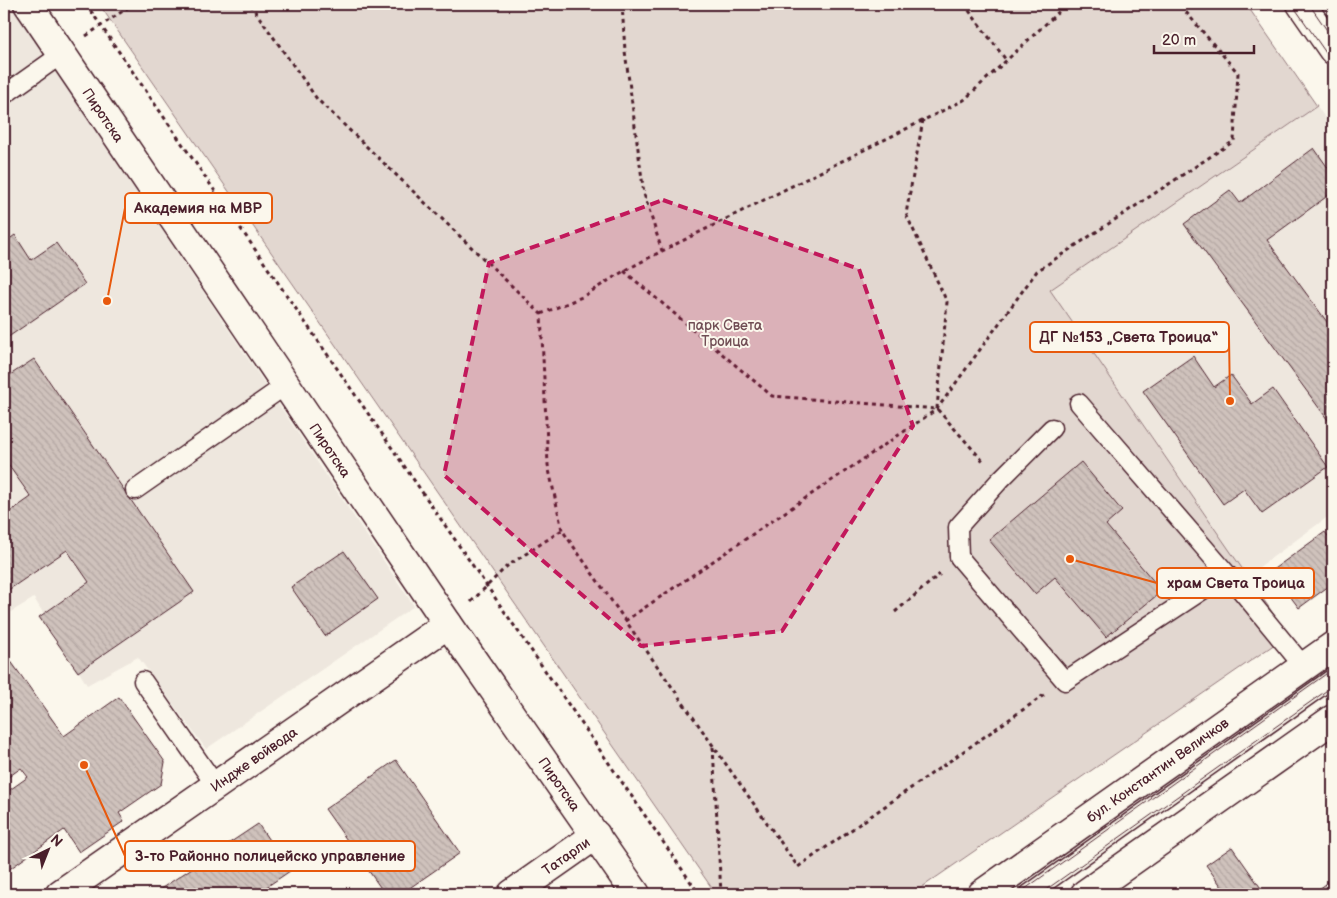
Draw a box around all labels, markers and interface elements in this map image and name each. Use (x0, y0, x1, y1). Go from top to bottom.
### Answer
scale bar (1154, 22, 1254, 54)
text: 20 m (1162, 31, 1196, 50)
street label: Пиротска (79, 85, 128, 146)
callout: Академия на МВР (125, 193, 272, 223)
text: Академия на МВР (133, 199, 262, 218)
park label: парк Света Троица (688, 317, 763, 350)
callout: ДГ №153 „Света Троица“ (1030, 322, 1229, 352)
text: ДГ №153 „Света Троица“ (1039, 328, 1219, 347)
street label: Пиротска (306, 420, 355, 481)
callout: храм Света Троица (1157, 568, 1314, 598)
text: храм Света Троица (1167, 574, 1305, 593)
street label: бул. Константин Величков (1083, 714, 1232, 826)
street label: Индже войвода (207, 723, 301, 795)
street label: Пиротска (535, 754, 585, 815)
north arrow (22, 826, 72, 876)
text: N (47, 831, 66, 851)
street label: Татарли (539, 833, 593, 879)
callout: 3-то Районно полицейско управление (125, 841, 415, 871)
text: 3-то Районно полицейско управление (135, 847, 405, 866)

